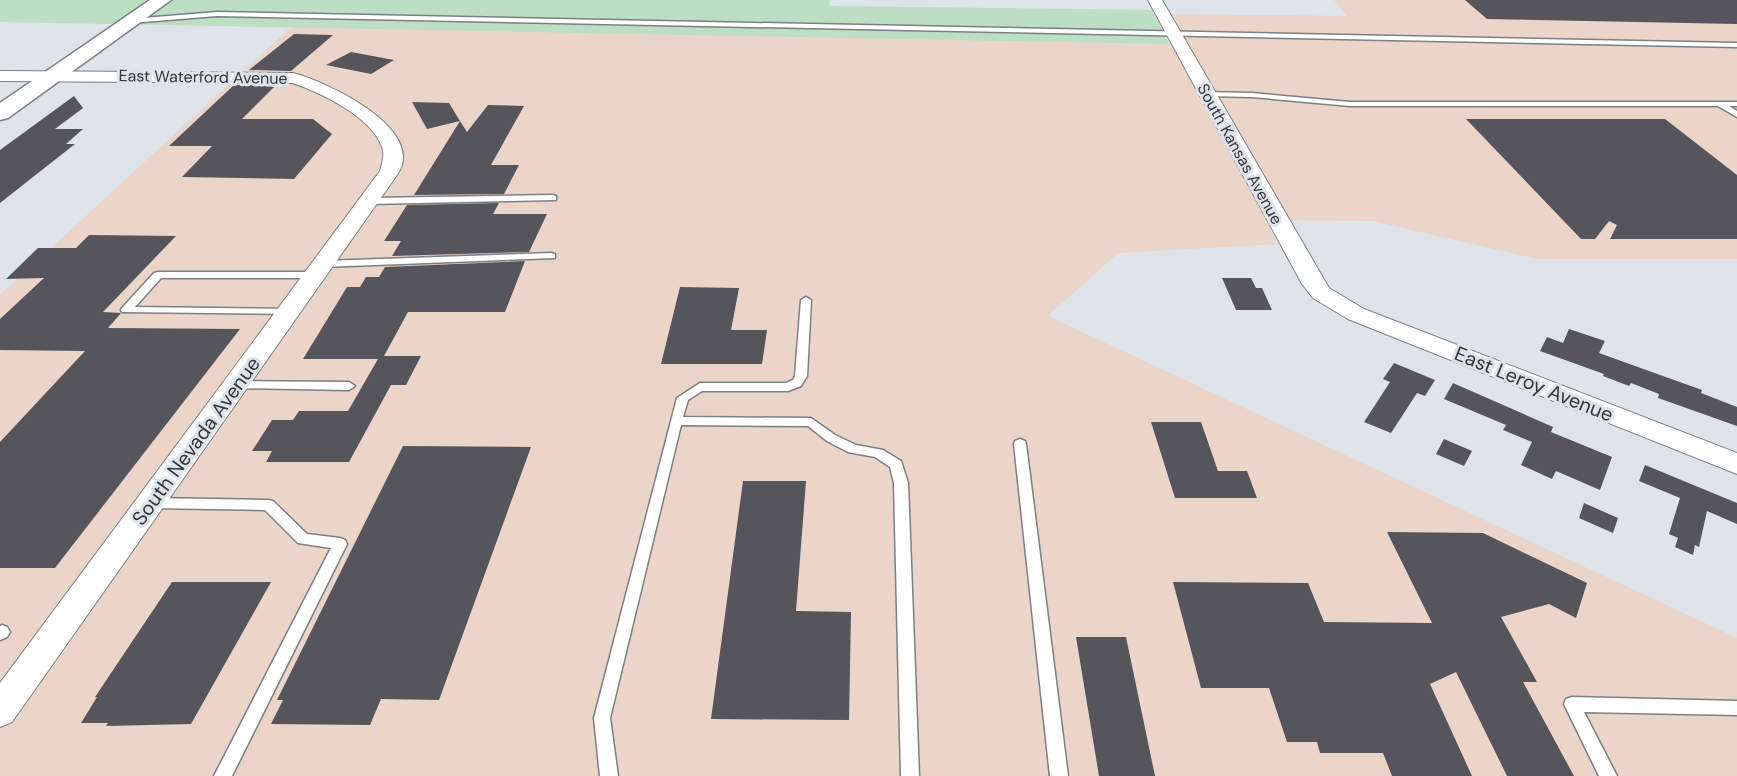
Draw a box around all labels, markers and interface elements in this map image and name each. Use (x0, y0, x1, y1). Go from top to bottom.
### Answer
street label: East Waterford Avenue (118, 65, 288, 89)
street label: South Kansas Avenue (1193, 80, 1287, 228)
street label: East Leroy Avenue (1451, 340, 1617, 428)
street label: South Nevada Avenue (126, 352, 266, 530)

